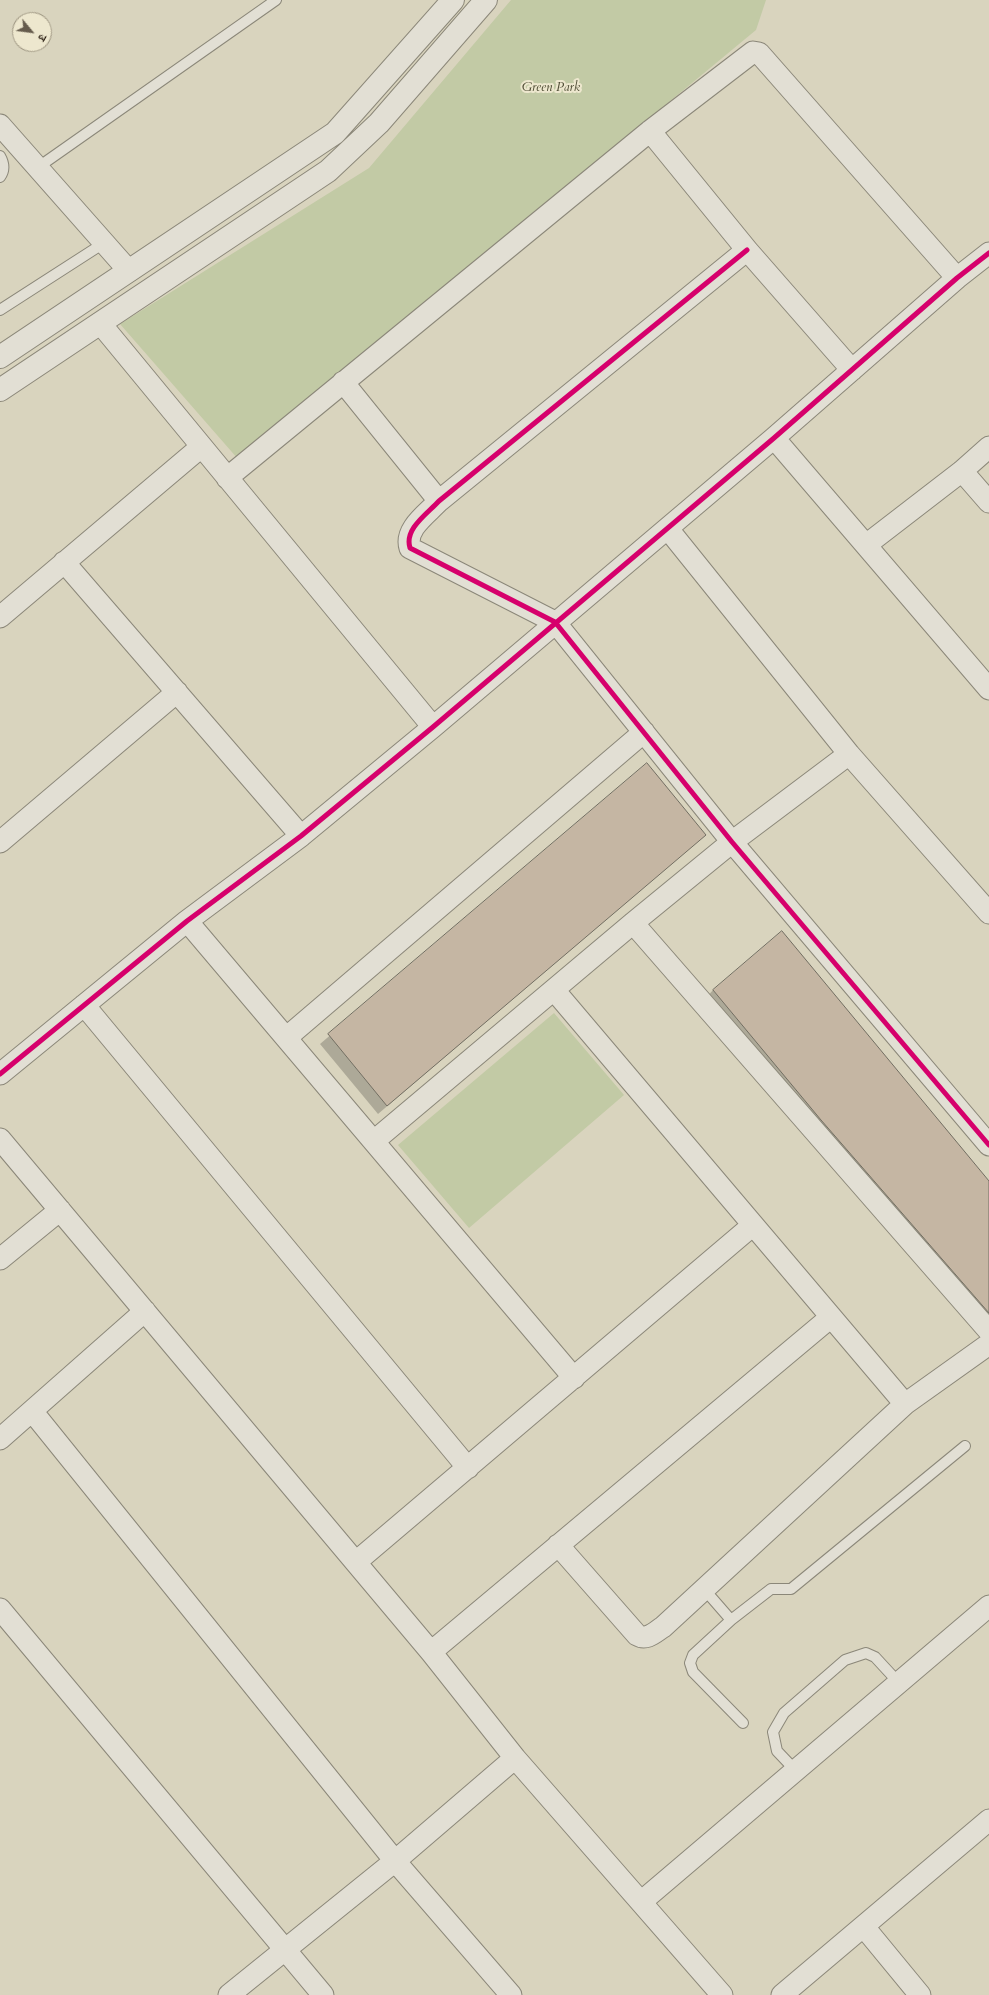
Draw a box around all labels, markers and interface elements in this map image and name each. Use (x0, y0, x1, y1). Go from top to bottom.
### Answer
north arrow (12, 12, 52, 52)
text: उ (34, 31, 50, 44)
park label: Green Park (522, 80, 580, 96)

